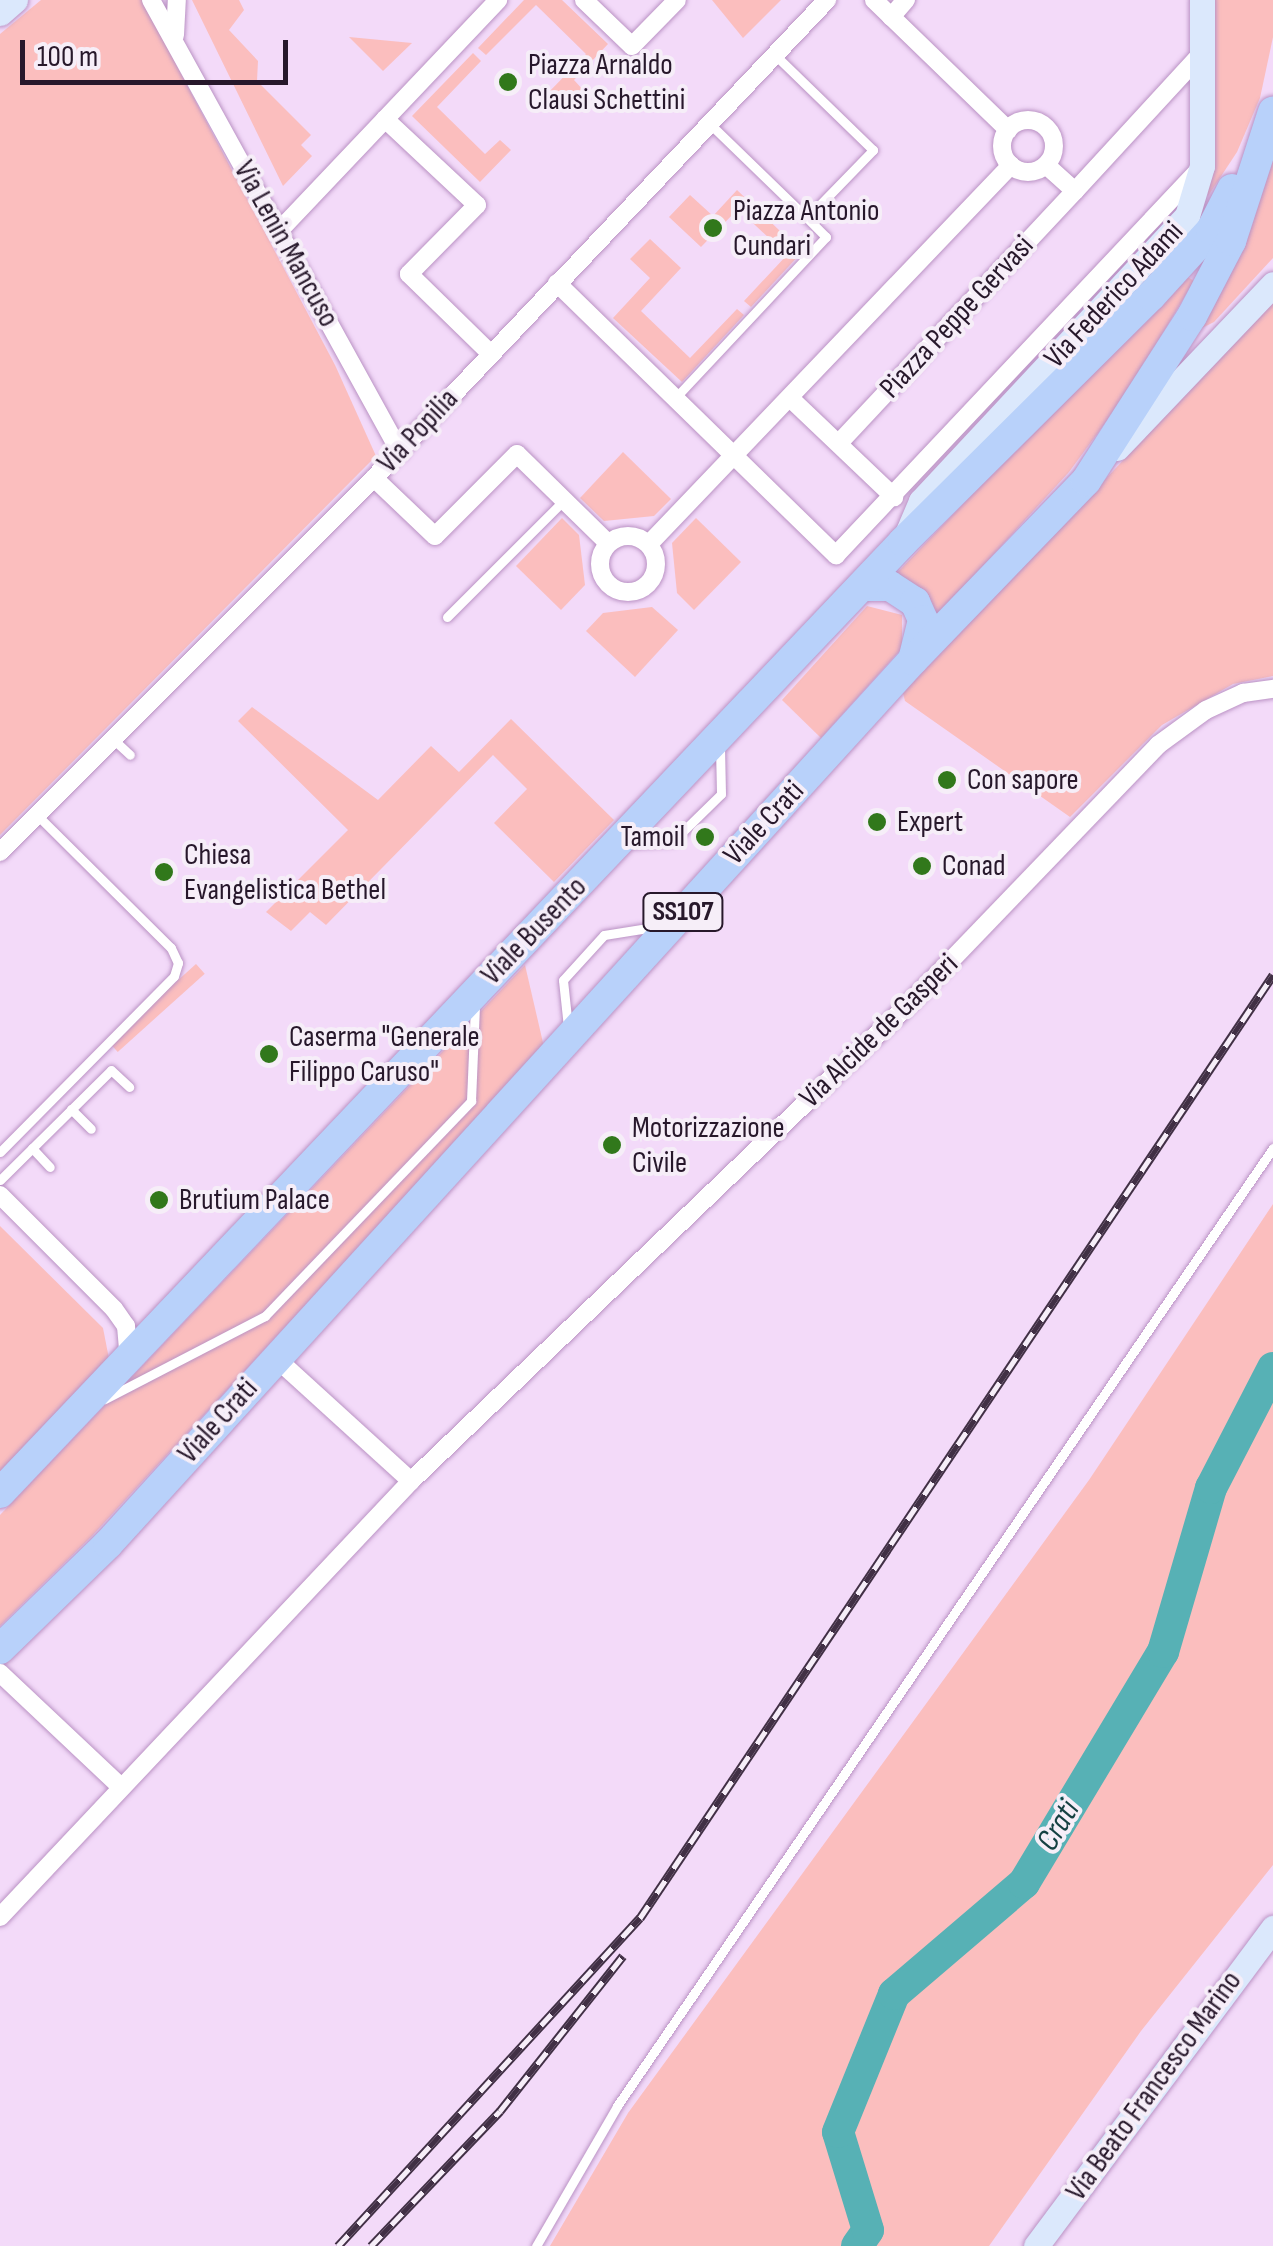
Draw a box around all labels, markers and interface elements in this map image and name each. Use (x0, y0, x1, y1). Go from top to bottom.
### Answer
scale bar (25, 20, 292, 82)
text: 100 m (37, 39, 98, 75)
place label: Piazza Arnaldo Clausi Schettini (528, 47, 685, 118)
marker: Piazza Arnaldo Clausi Schettini (497, 71, 519, 93)
street label: Via Lenin Mancuso (226, 155, 346, 333)
place label: Piazza Antonio Cundari (733, 193, 879, 264)
street label: Via Federico Adami (1037, 214, 1191, 376)
marker: Piazza Antonio Cundari (702, 217, 724, 239)
street label: Piazza Peppe Gervasi (873, 228, 1041, 406)
street label: Via Popilia (370, 381, 466, 481)
place label: Con sapore (967, 762, 1079, 798)
marker: Con sapore (936, 769, 958, 791)
street label: Viale Crati (716, 773, 812, 873)
place label: Expert (897, 804, 963, 840)
marker: Expert (866, 811, 888, 833)
place label: Tamoil (620, 819, 685, 855)
marker: Tamoil (694, 826, 716, 848)
place label: Chiesa Evangelistica Bethel (184, 837, 386, 908)
place label: Conad (942, 848, 1006, 884)
marker: Conad (911, 855, 933, 877)
marker: Chiesa Evangelistica Bethel (153, 861, 175, 883)
street label: Viale Busento (474, 870, 594, 992)
road number: SS107 (640, 889, 726, 935)
street label: Via Alcide de Gasperi (792, 946, 966, 1116)
place label: Caserma "Generale Filippo Caruso" (289, 1019, 480, 1090)
marker: Caserma "Generale Filippo Caruso" (258, 1043, 280, 1065)
place label: Motorizzazione Civile (632, 1110, 785, 1180)
marker: Motorizzazione Civile (601, 1134, 623, 1156)
place label: Brutium Palace (179, 1182, 330, 1218)
marker: Brutium Palace (148, 1189, 170, 1211)
street label: Viale Crati (171, 1371, 265, 1471)
water label: Crati (1029, 1794, 1089, 1858)
street label: Via Beato Francesco Marino (1059, 1964, 1249, 2208)

